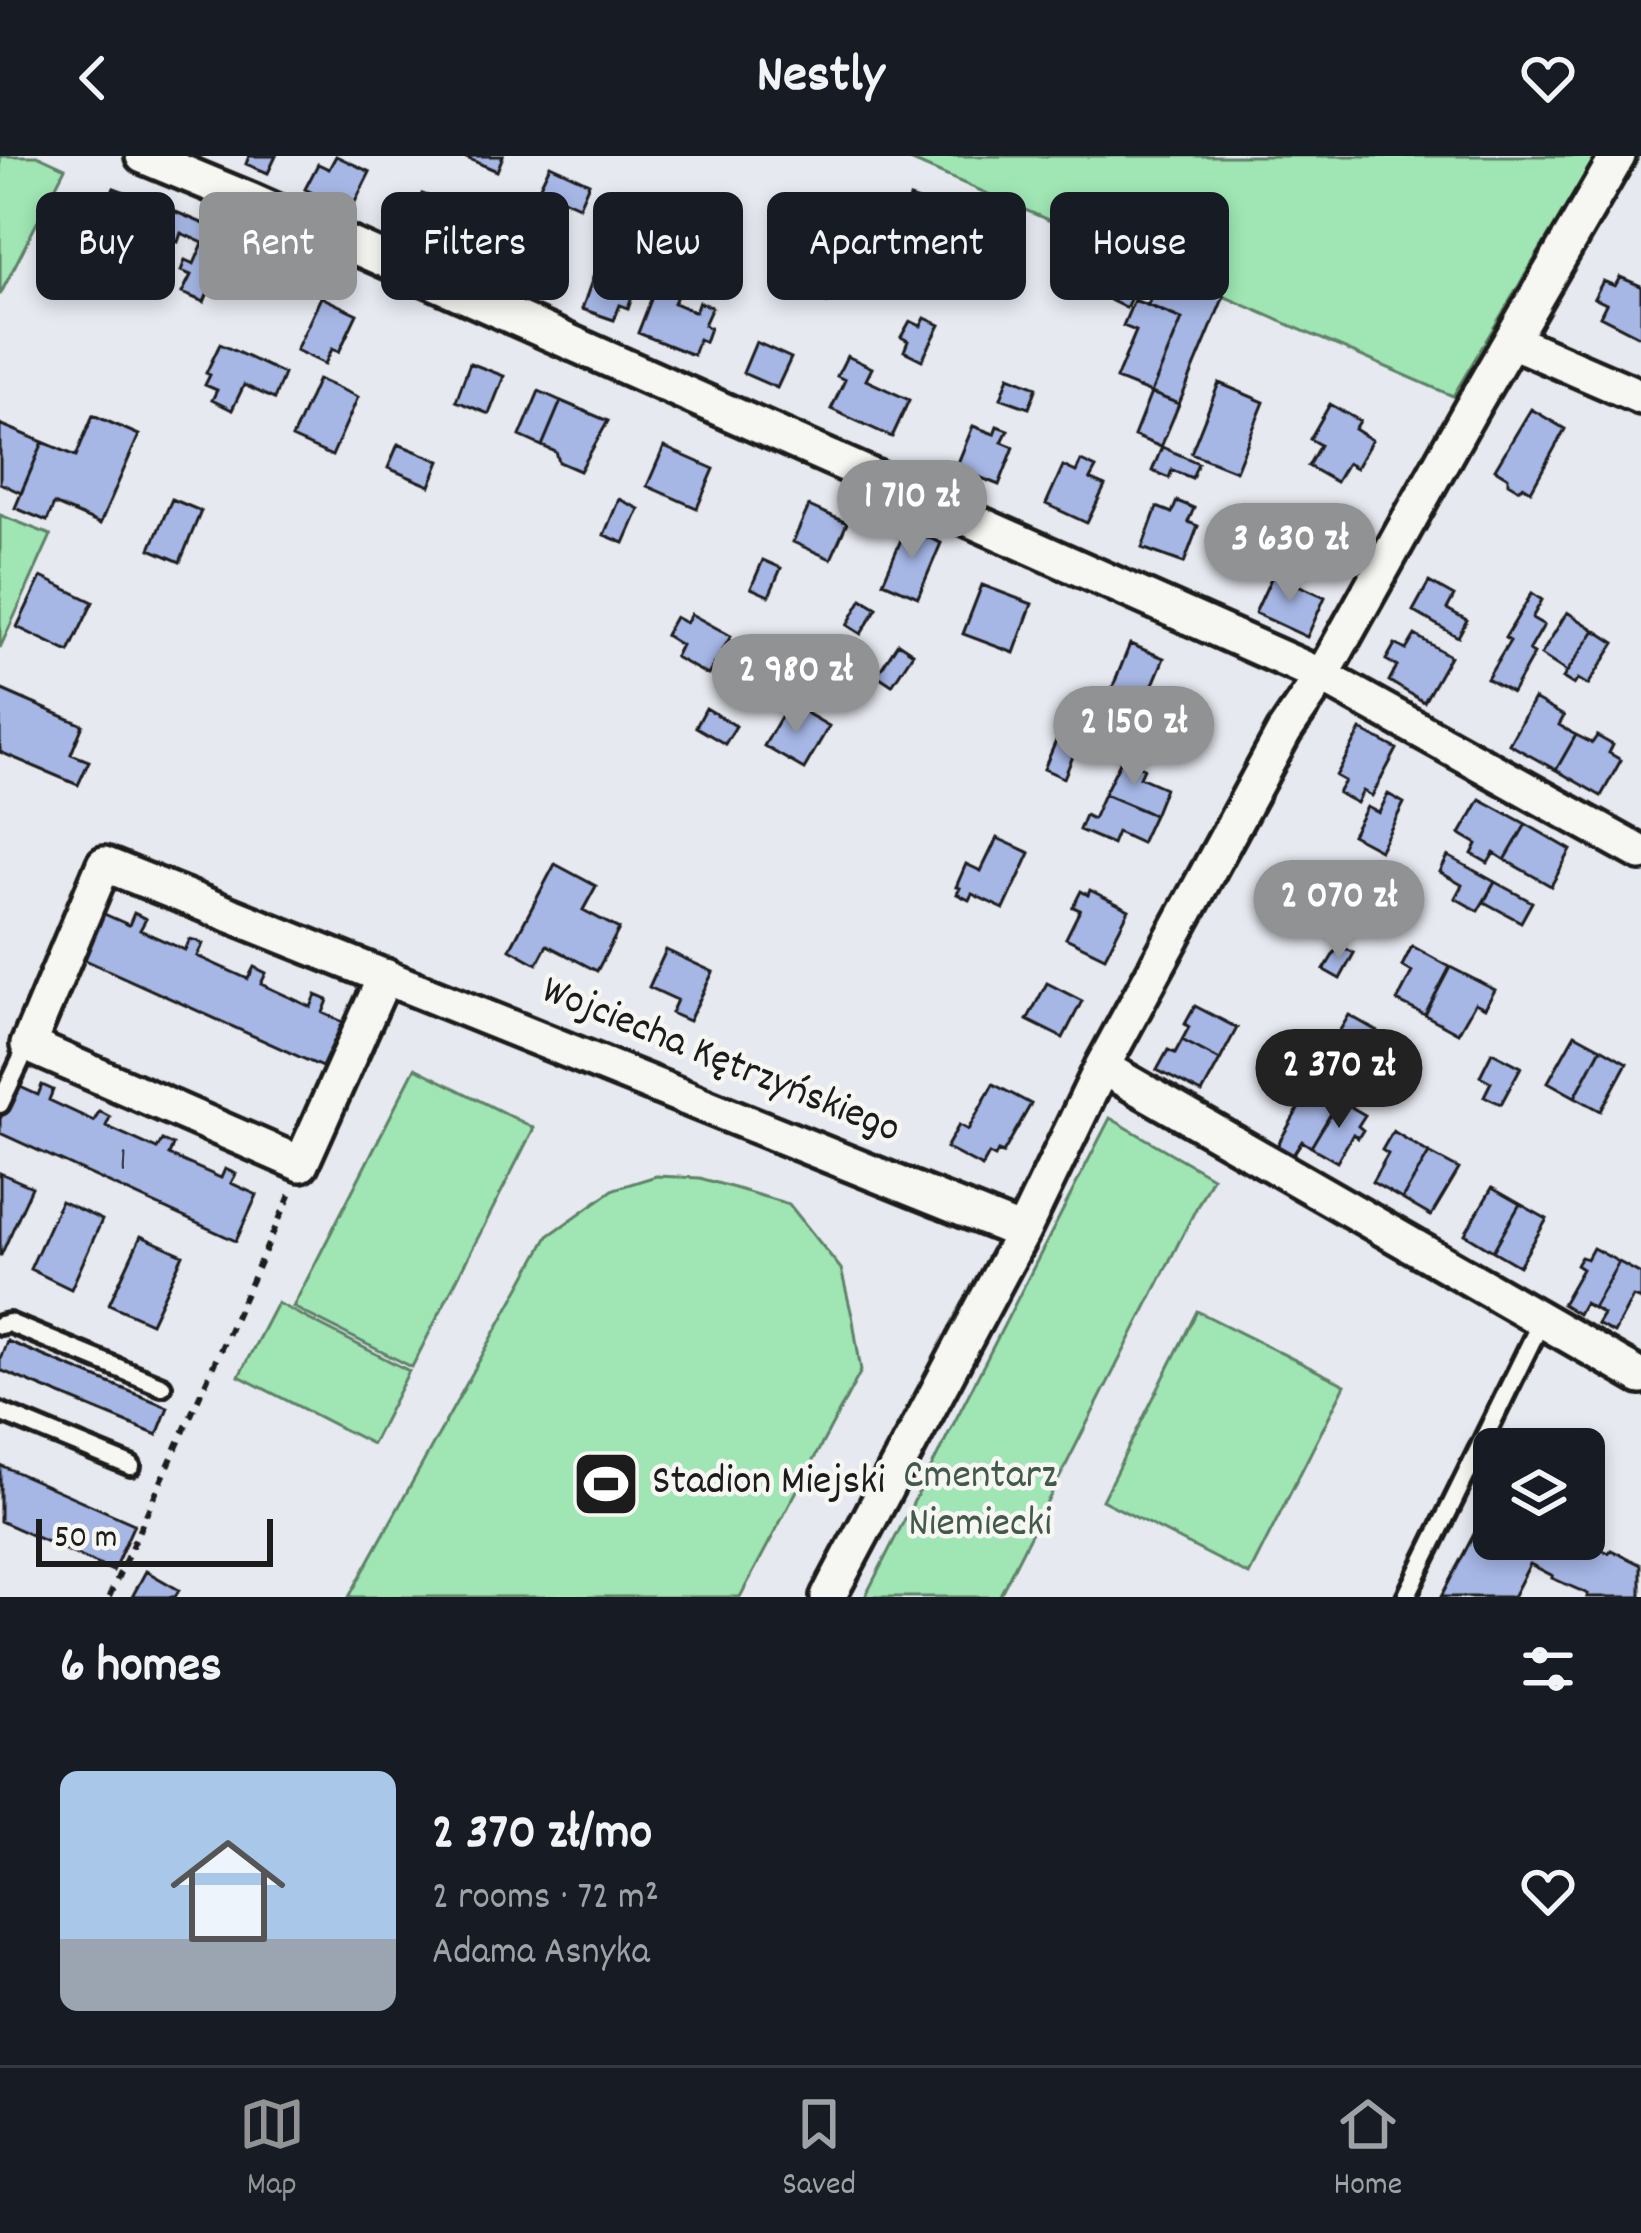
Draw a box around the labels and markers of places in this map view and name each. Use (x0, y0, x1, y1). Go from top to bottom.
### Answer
pin: 1 710 zł (788, 460, 1036, 562)
pin: 3 630 zł (1166, 503, 1414, 605)
pin: 2 980 zł (672, 634, 920, 736)
pin: 2 150 zł (1010, 686, 1258, 788)
pin: 2 070 zł (1215, 860, 1463, 962)
pin: 2 370 zł (1215, 1029, 1463, 1131)
sports icon: Stadion Miejski (571, 1449, 641, 1519)
place label: Stadion Miejski (652, 1454, 885, 1514)

